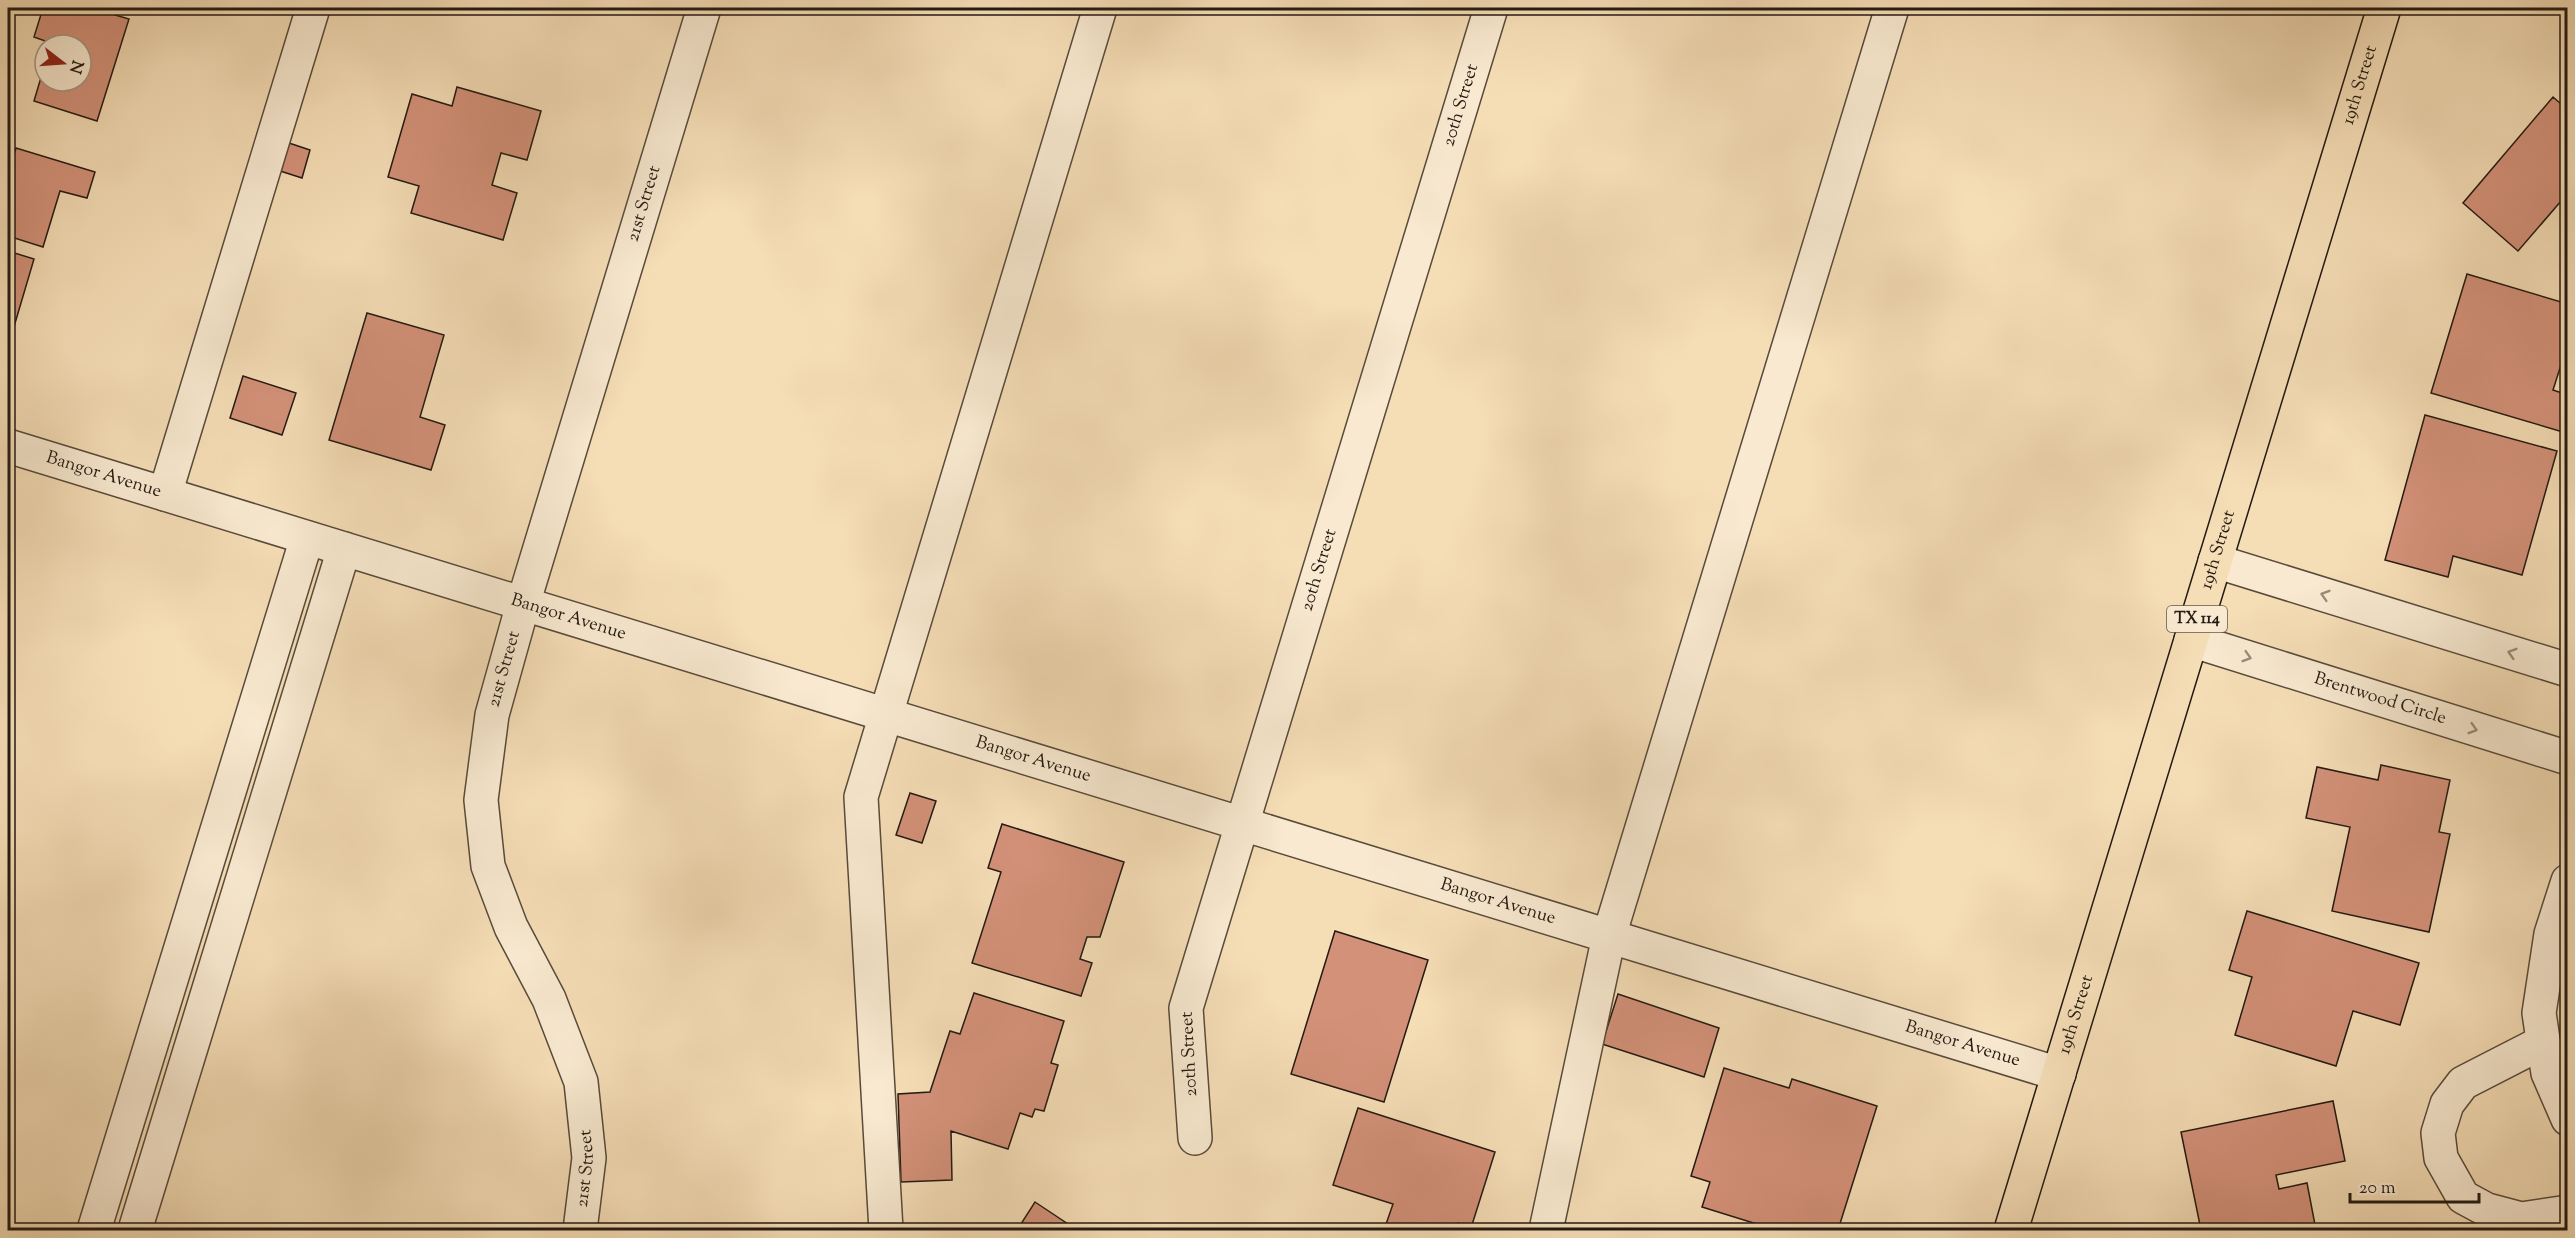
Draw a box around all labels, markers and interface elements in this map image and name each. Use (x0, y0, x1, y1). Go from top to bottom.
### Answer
north arrow (33, 33, 93, 93)
street label: 19th Street (2336, 42, 2385, 128)
text: N (62, 57, 88, 76)
street label: 20th Street (1436, 61, 1486, 150)
street label: 21st Street (621, 163, 668, 245)
street label: Bangor Avenue (43, 445, 165, 505)
street label: 19th Street (2194, 507, 2243, 593)
street label: 20th Street (1295, 526, 1344, 615)
street label: Bangor Avenue (507, 588, 629, 647)
one-way arrow (2320, 590, 2331, 602)
road number: TX 114 (2167, 606, 2227, 632)
street label: 21st Street (482, 628, 528, 710)
one-way arrow (2507, 648, 2518, 660)
one-way arrow (2241, 650, 2252, 663)
street label: Brentwood Circle (2311, 666, 2449, 732)
one-way arrow (2467, 721, 2478, 734)
street label: Bangor Avenue (972, 730, 1094, 790)
street label: Bangor Avenue (1437, 872, 1559, 932)
street label: 19th Street (2052, 972, 2101, 1058)
street label: 20th Street (1175, 1011, 1205, 1097)
street label: Bangor Avenue (1902, 1015, 2023, 1074)
street label: 21st Street (570, 1128, 602, 1209)
scale bar (2350, 1166, 2479, 1204)
text: 20 m (2359, 1176, 2396, 1202)

